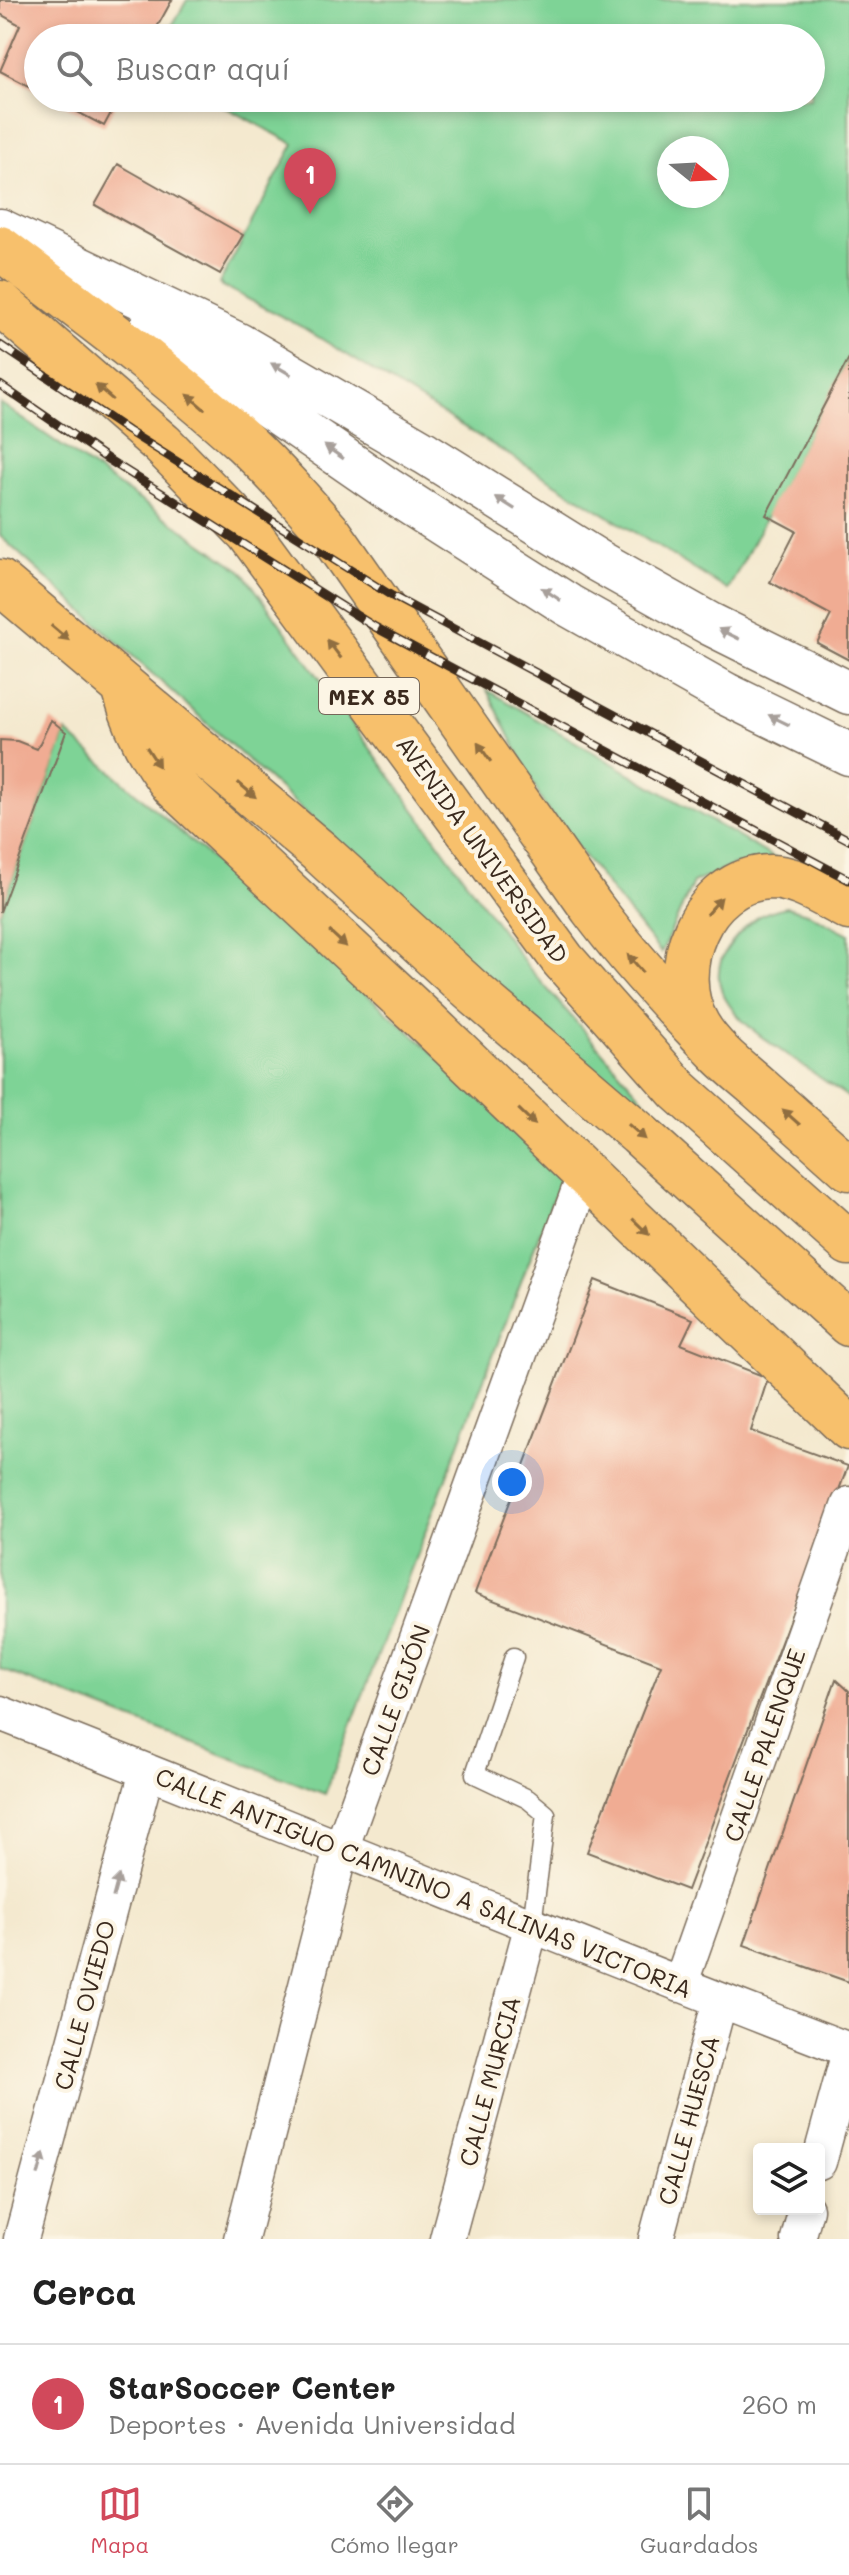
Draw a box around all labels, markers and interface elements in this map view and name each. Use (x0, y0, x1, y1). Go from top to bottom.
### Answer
search box (24, 24, 825, 112)
icon: search (52, 46, 96, 90)
text: Buscar aquí (116, 48, 290, 88)
north arrow (657, 136, 729, 208)
pin: 1 (284, 148, 336, 214)
one-way arrow (270, 362, 293, 376)
one-way arrow (94, 384, 114, 401)
one-way arrow (187, 394, 207, 411)
one-way arrow (324, 445, 345, 460)
one-way arrow (494, 495, 515, 510)
one-way arrow (541, 587, 562, 602)
one-way arrow (49, 624, 69, 641)
one-way arrow (717, 627, 741, 641)
one-way arrow (327, 639, 343, 659)
road number: MEX 85 (319, 678, 419, 714)
one-way arrow (767, 713, 791, 727)
street label: AVENIDA UNIVERSIDAD (390, 729, 576, 969)
one-way arrow (477, 741, 492, 762)
one-way arrow (145, 747, 160, 768)
one-way arrow (237, 781, 257, 798)
one-way arrow (704, 897, 722, 916)
one-way arrow (328, 930, 347, 948)
one-way arrow (627, 953, 644, 973)
one-way arrow (517, 1108, 536, 1126)
one-way arrow (781, 1108, 800, 1126)
one-way arrow (627, 1123, 646, 1141)
one-way arrow (632, 1218, 651, 1236)
your location (492, 1462, 532, 1502)
street label: CALLE GIJÓN (353, 1620, 437, 1780)
street label: CALLE PALENQUE (716, 1644, 812, 1846)
street label: CALLE ANTIGUO CAMNINO A SALINAS VICTORIA (151, 1760, 697, 2004)
one-way arrow (111, 1873, 123, 1898)
street label: CALLE OVIEDO (46, 1917, 122, 2093)
street label: CALLE MURCIA (451, 1992, 527, 2170)
street label: CALLE HUESCA (650, 2032, 726, 2208)
map controls (753, 2143, 825, 2215)
button: layers (753, 2143, 825, 2215)
one-way arrow (35, 2151, 48, 2175)
text: Cerca (32, 2269, 136, 2314)
text: StarSoccer Center (108, 2367, 396, 2407)
text: 1 (52, 2387, 64, 2421)
text: 260 m (742, 2387, 817, 2421)
text: Deportes · Avenida Universidad (108, 2407, 516, 2441)
tab: Mapa (91, 2482, 149, 2559)
tab: Cómo llegar (330, 2482, 459, 2559)
tab: Guardados (640, 2482, 758, 2559)

